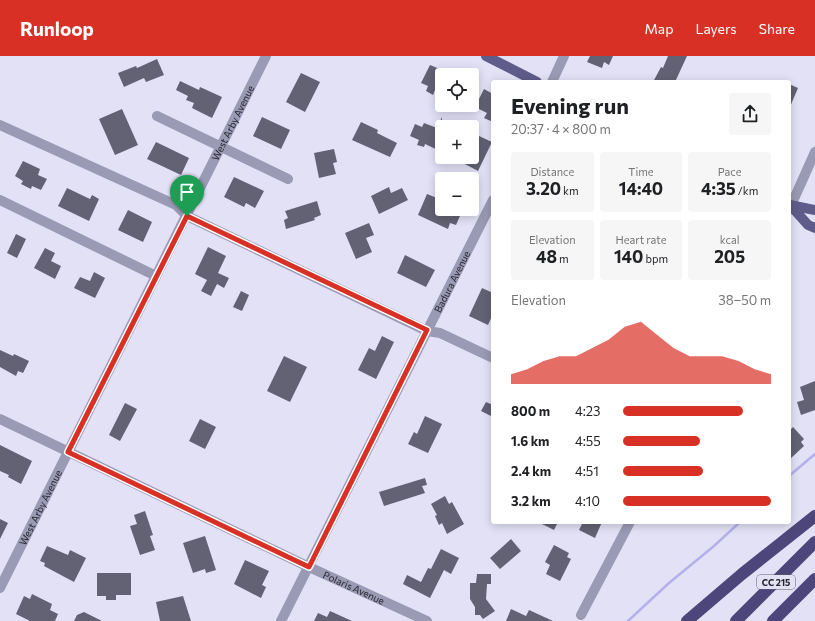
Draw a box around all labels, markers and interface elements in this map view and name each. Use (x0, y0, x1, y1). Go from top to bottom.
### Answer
text: Runloop (20, 17, 94, 40)
text: Map (645, 20, 673, 37)
text: Layers (695, 20, 737, 37)
text: Share (759, 20, 795, 37)
map controls (435, 68, 479, 216)
button: locate (435, 68, 479, 112)
street label: West Arby Avenue (209, 83, 256, 162)
text: Evening run (511, 92, 629, 119)
button: share (729, 93, 771, 135)
button: + (435, 120, 479, 164)
text: 20:37 · 4 × 800 m (511, 121, 611, 137)
text: Distance (530, 165, 574, 178)
text: Time (628, 165, 654, 178)
text: Pace (718, 165, 742, 178)
button: − (435, 172, 479, 216)
pin (170, 175, 204, 216)
text: 3.20 (526, 178, 561, 199)
text: 14:40 (619, 178, 663, 199)
text: 4:35 (701, 178, 736, 199)
icon: arrive (176, 181, 198, 203)
text: km (561, 184, 579, 197)
text: /km (736, 184, 758, 197)
text: Elevation (529, 233, 576, 246)
text: Heart rate (615, 233, 667, 246)
text: kcal (720, 233, 740, 246)
text: 48 (536, 246, 557, 267)
text: 140 (614, 246, 643, 267)
text: 205 (714, 246, 745, 267)
street label: Badura Avenue (431, 249, 472, 314)
text: m (557, 252, 569, 265)
text: bpm (643, 252, 668, 265)
text: Elevation (511, 292, 566, 308)
text: 38–50 m (718, 292, 771, 308)
text: 800 m (511, 403, 550, 419)
text: 4:23 (575, 403, 601, 419)
text: 1.6 km (511, 433, 549, 449)
text: 4:55 (575, 433, 601, 449)
text: 2.4 km (511, 463, 551, 479)
text: 4:51 (575, 463, 599, 479)
street label: West Arby Avenue (16, 468, 64, 547)
text: 3.2 km (511, 493, 551, 509)
text: 4:10 (575, 493, 600, 509)
street label: Polaris Avenue (321, 568, 387, 607)
road number: CC 215 (757, 575, 795, 589)

